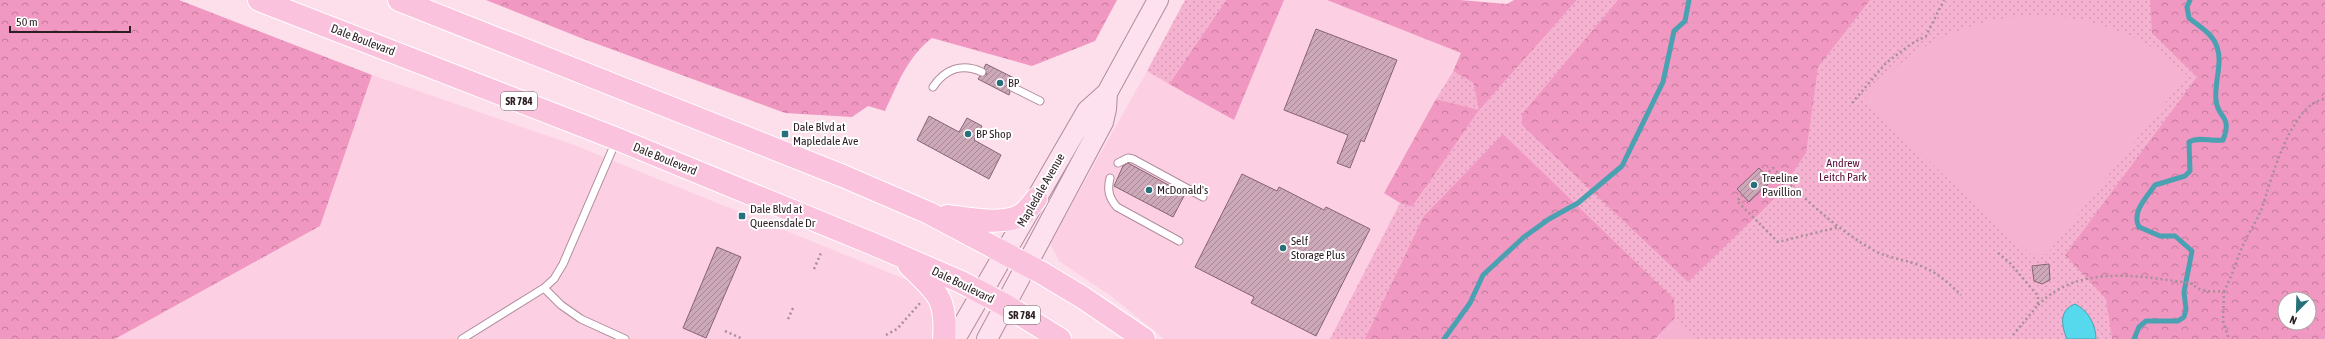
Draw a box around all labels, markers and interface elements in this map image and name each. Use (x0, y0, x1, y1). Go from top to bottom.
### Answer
scale bar (10, 8, 130, 34)
text: 50 m (16, 15, 38, 29)
street label: Dale Boulevard (329, 21, 397, 59)
place label: BP (1008, 76, 1020, 90)
marker: BP (995, 78, 1005, 88)
road number: SR 784 (501, 92, 537, 110)
place label: Dale Blvd at Mapledale Ave (793, 120, 858, 148)
place label: BP Shop (976, 127, 1012, 141)
marker: Dale Blvd at Mapledale Ave (780, 129, 790, 139)
marker: BP Shop (963, 129, 973, 139)
street label: Dale Boulevard (631, 140, 699, 178)
street label: Mapledale Avenue (1014, 151, 1068, 229)
park label: Andrew Leitch Park (1819, 156, 1868, 184)
place label: Treeline Pavillion (1762, 171, 1802, 199)
marker: Treeline Pavillion (1749, 180, 1759, 190)
place label: McDonald's (1157, 183, 1208, 197)
marker: McDonald's (1144, 185, 1154, 195)
place label: Dale Blvd at Queensdale Dr (750, 202, 816, 230)
marker: Dale Blvd at Queensdale Dr (737, 211, 747, 221)
place label: Self Storage Plus (1291, 234, 1345, 262)
marker: Self Storage Plus (1278, 243, 1288, 253)
street label: Dale Boulevard (930, 264, 996, 306)
north arrow (2277, 291, 2317, 331)
road number: SR 784 (1004, 306, 1040, 324)
text: N (2288, 313, 2298, 327)

